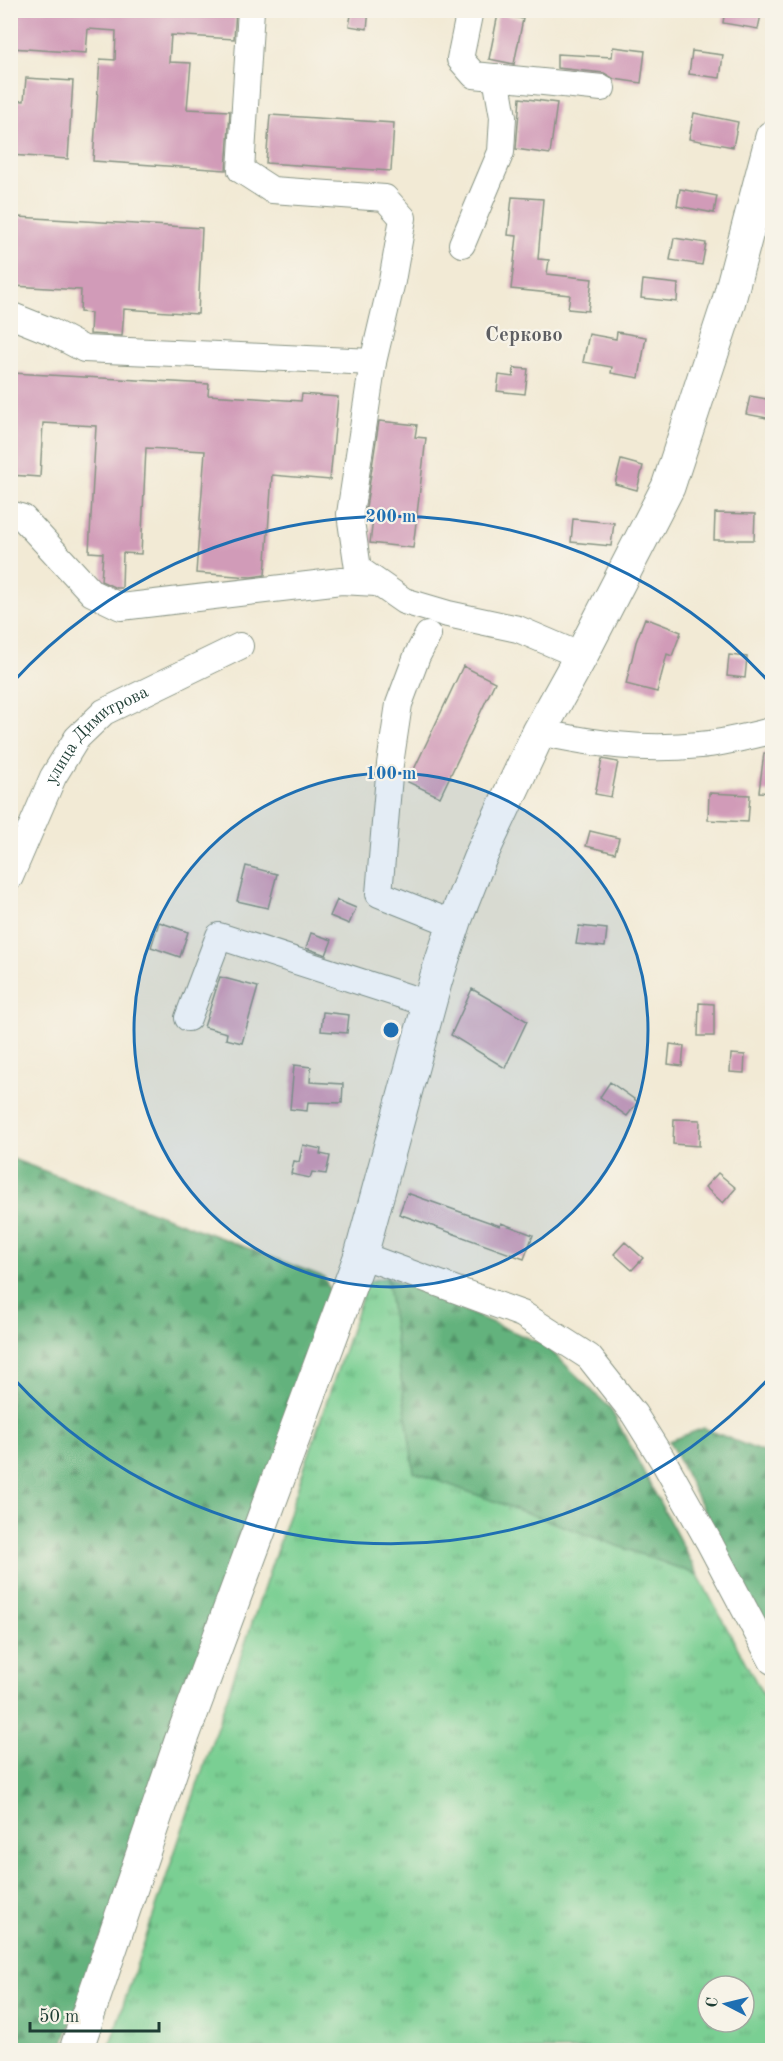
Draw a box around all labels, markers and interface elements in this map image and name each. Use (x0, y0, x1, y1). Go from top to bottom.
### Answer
district label: Серково (485, 325, 563, 346)
text: 200 m (366, 508, 416, 526)
street label: улица Димитрова (42, 683, 151, 787)
text: 100 m (366, 765, 416, 783)
centre of rings (381, 1020, 401, 1040)
north arrow (696, 1974, 756, 2034)
scale bar (30, 1995, 159, 2033)
text: С (705, 1996, 722, 2009)
text: 50 m (39, 2008, 79, 2026)

